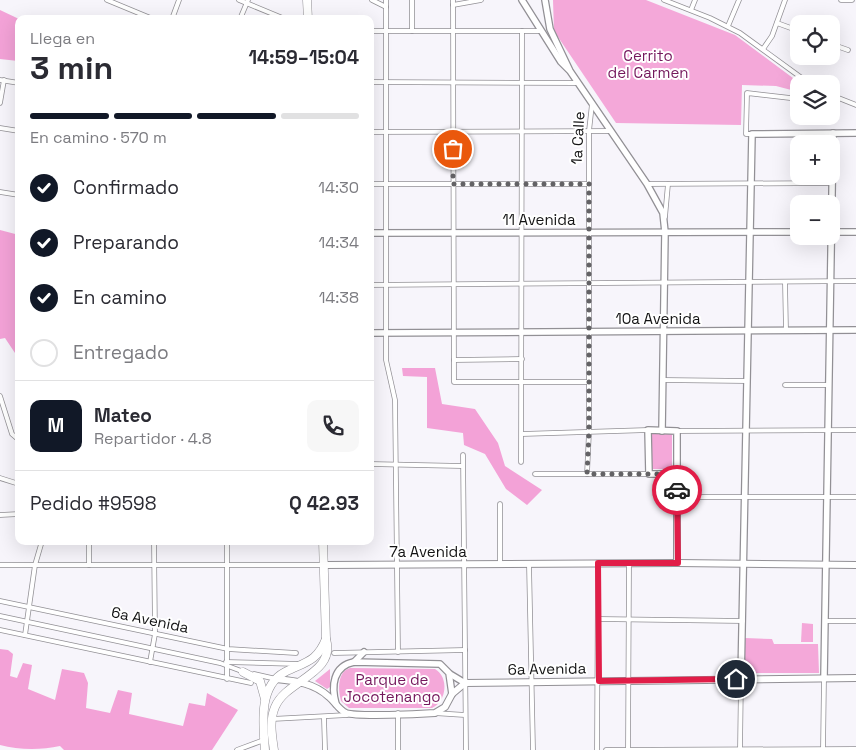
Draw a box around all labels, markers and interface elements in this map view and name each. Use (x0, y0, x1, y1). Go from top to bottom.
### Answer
map controls (790, 15, 840, 245)
button: locate (790, 15, 840, 65)
text: Llega en (30, 28, 95, 49)
text: 14:59–15:04 (248, 45, 359, 70)
park label: Cerrito del Carmen (608, 46, 688, 82)
text: 3 min (30, 48, 113, 88)
button: layers (790, 75, 840, 125)
street label: 1a Calle (567, 111, 588, 165)
text: En camino · 570 m (30, 127, 167, 148)
pin (432, 128, 474, 170)
icon: bag (439, 135, 467, 163)
button: + (790, 135, 840, 185)
icon: check (30, 174, 58, 202)
text: Confirmado (73, 175, 179, 200)
text: 14:30 (318, 177, 359, 198)
button: − (790, 195, 840, 245)
street label: 11 Avenida (502, 210, 576, 229)
icon: check (30, 229, 58, 257)
text: Preparando (73, 230, 179, 255)
text: 14:34 (319, 232, 359, 253)
icon: check (30, 284, 58, 312)
text: En camino (73, 285, 167, 310)
text: 14:38 (319, 287, 359, 308)
street label: 10a Avenida (615, 309, 701, 328)
text: Entregado (73, 340, 169, 365)
button: phone (307, 400, 359, 452)
text: Mateo (94, 403, 152, 428)
text: M (48, 413, 64, 438)
text: Repartidor · 4.8 (94, 428, 212, 449)
courier (652, 465, 702, 515)
icon: car (663, 476, 691, 504)
text: Pedido #9598 (30, 491, 157, 516)
text: Q 42.93 (289, 491, 359, 516)
street label: 7a Avenida (389, 542, 467, 561)
street label: 6a Avenida (110, 602, 191, 637)
street label: 6a Avenida (508, 658, 587, 679)
pin (715, 658, 757, 700)
icon: home (722, 665, 750, 693)
park label: Parque de Jocotenango (343, 670, 441, 706)

